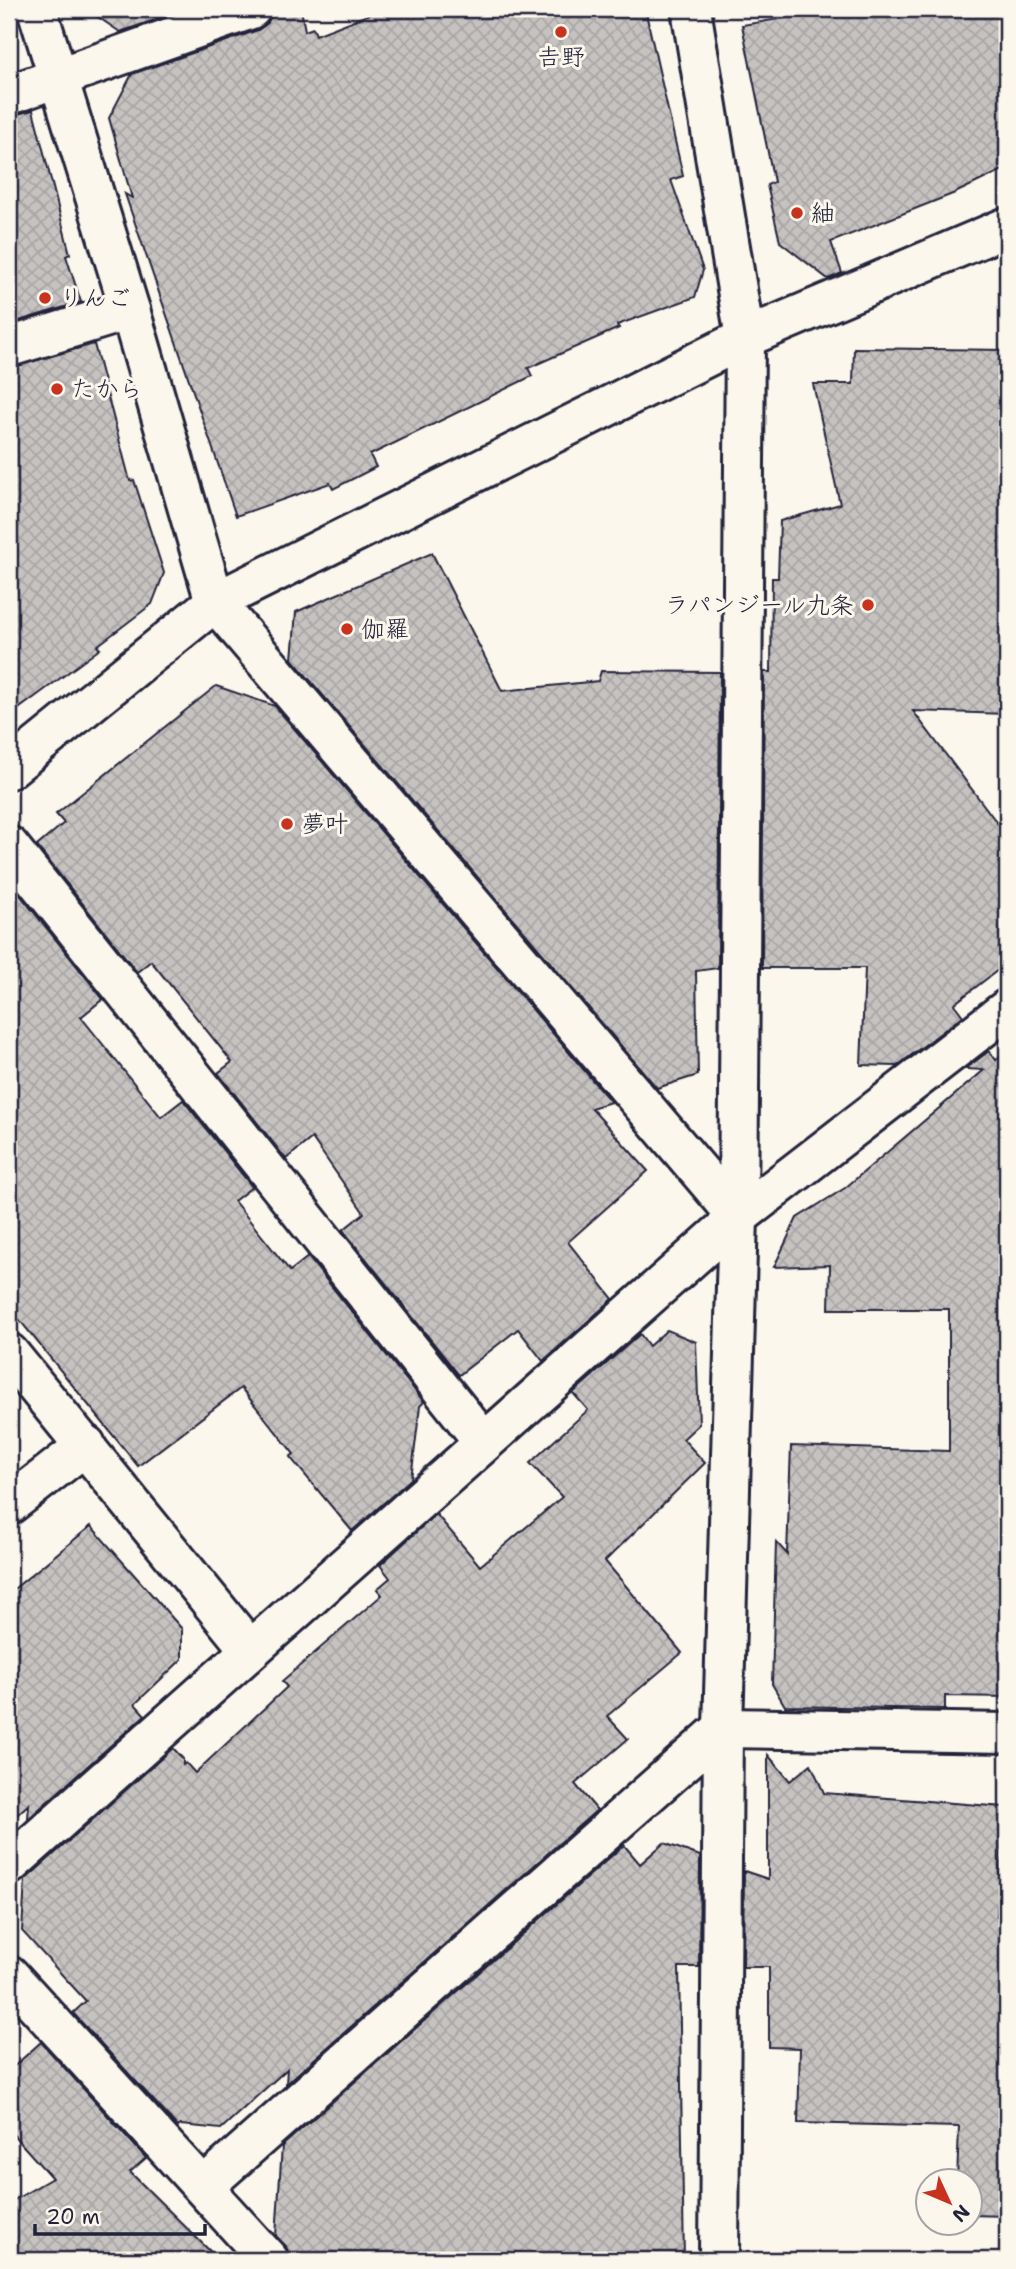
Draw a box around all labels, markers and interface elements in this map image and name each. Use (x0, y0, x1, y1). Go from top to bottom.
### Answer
marker: 𠮷野 (553, 24, 569, 40)
place label: 𠮷野 (537, 41, 585, 73)
place label: 紬 (811, 197, 835, 229)
marker: 紬 (789, 205, 805, 221)
place label: りんご (59, 282, 131, 314)
marker: りんご (37, 290, 53, 306)
place label: たから (71, 373, 143, 405)
marker: たから (49, 381, 65, 397)
place label: ラパンジール九条 (664, 589, 854, 621)
marker: ラパンジール九条 (860, 597, 876, 613)
place label: 伽羅 (361, 613, 409, 645)
marker: 伽羅 (339, 621, 355, 637)
place label: 夢叶 (301, 808, 349, 840)
marker: 夢叶 (279, 816, 295, 832)
north arrow (914, 2168, 984, 2238)
scale bar (35, 2192, 205, 2236)
text: N (947, 2199, 975, 2228)
text: 20 m (46, 2203, 100, 2231)

